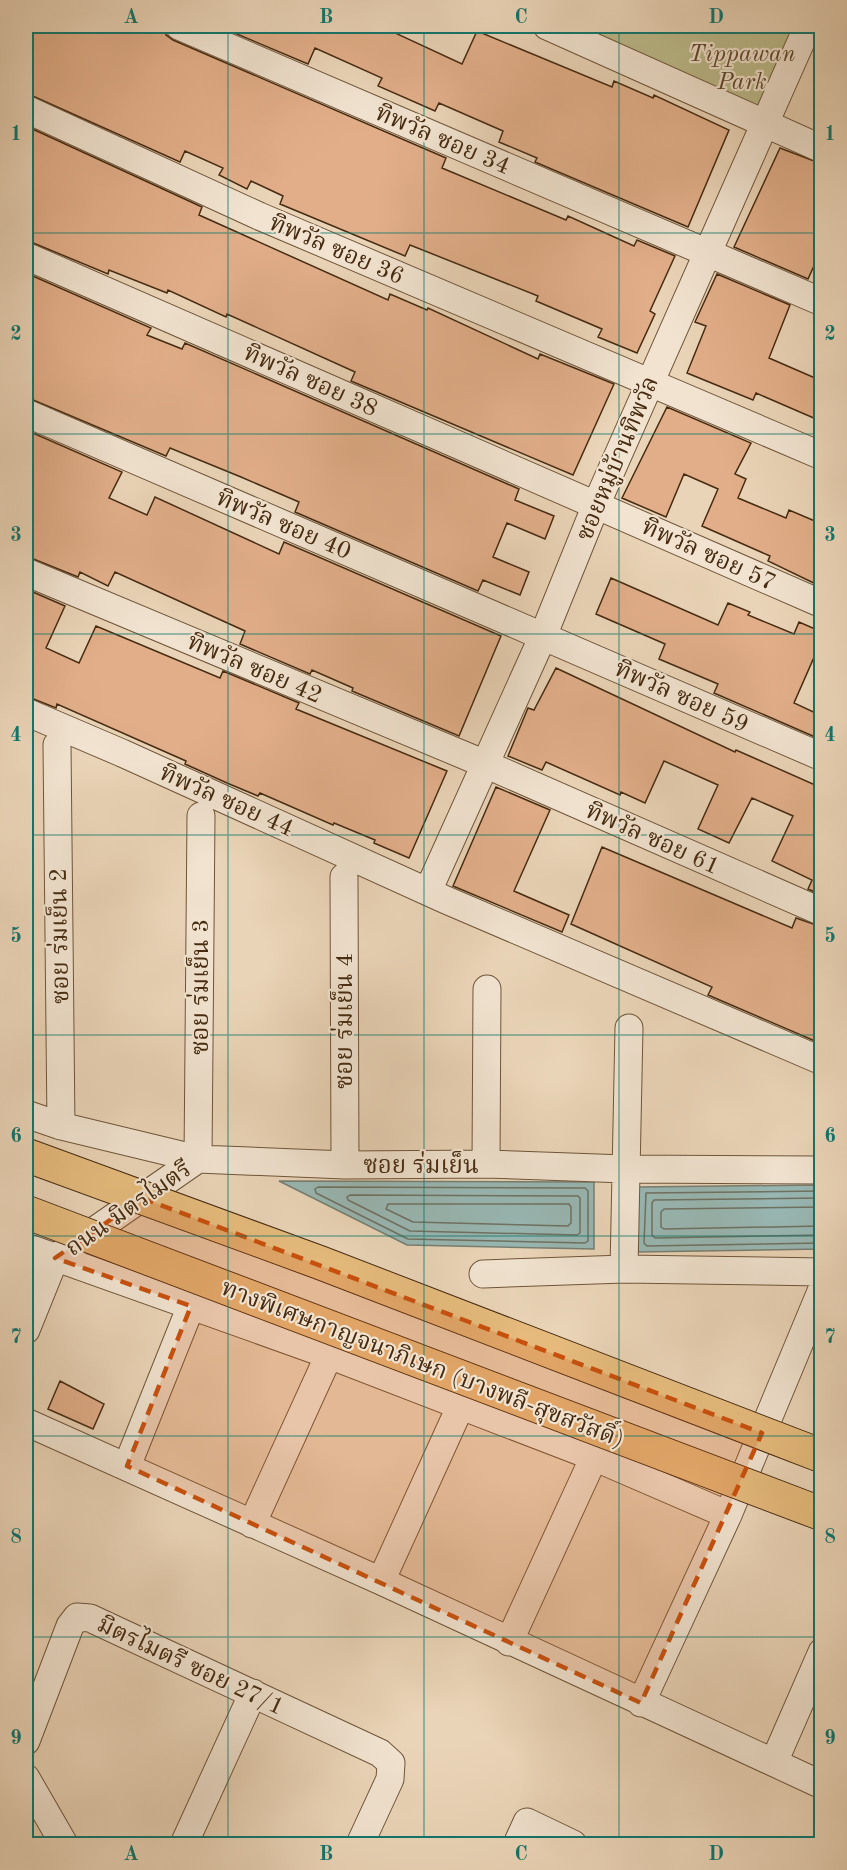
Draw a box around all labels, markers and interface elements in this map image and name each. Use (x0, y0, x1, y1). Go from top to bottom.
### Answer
text: A (123, 8, 139, 28)
text: B (319, 8, 333, 28)
text: C (514, 8, 528, 28)
text: D (708, 8, 724, 28)
park label: Tippawan Park (688, 43, 796, 95)
street label: ทิพวัล ซอย 34 (371, 99, 514, 180)
text: 1 (10, 125, 22, 145)
text: 1 (824, 125, 836, 145)
street label: ทิพวัล ซอย 36 (265, 209, 408, 290)
text: 2 (10, 325, 22, 345)
text: 2 (824, 325, 836, 345)
street label: ทิพวัล ซอย 38 (240, 339, 382, 422)
street label: ซอยหมู่บ้านทิพวัล (570, 372, 665, 545)
street label: ทิพวัล ซอย 40 (212, 484, 355, 565)
street label: ทิพวัล ซอย 57 (638, 513, 780, 596)
text: 3 (10, 526, 22, 546)
text: 3 (824, 526, 836, 546)
street label: ทิพวัล ซอย 42 (183, 628, 326, 709)
street label: ทิพวัล ซอย 59 (611, 655, 753, 738)
text: 4 (10, 726, 22, 746)
text: 4 (824, 726, 836, 746)
street label: ทิพวัล ซอย 44 (156, 759, 298, 842)
street label: ทิพวัล ซอย 61 (582, 797, 724, 880)
street label: ซอย ร่มเย็น 2 (44, 868, 74, 1004)
street label: ซอย ร่มเย็น 3 (186, 919, 214, 1055)
text: 5 (10, 926, 22, 947)
text: 5 (824, 926, 836, 947)
street label: ซอย ร่มเย็น 4 (330, 953, 358, 1089)
text: 6 (10, 1127, 22, 1147)
text: 6 (824, 1127, 836, 1147)
street label: ถนน มิตรไมตรี (57, 1151, 196, 1262)
street label: ซอย ร่มเย็น (363, 1151, 479, 1179)
street label: ทางพิเศษกาญจนาภิเษก (บางพลี-สุขสวัสดิ์) (217, 1270, 630, 1454)
text: 7 (10, 1328, 22, 1348)
text: 7 (824, 1328, 836, 1348)
text: 8 (10, 1528, 22, 1548)
text: 8 (824, 1528, 836, 1548)
street label: มิตรไมตรี ซอย 27/1 (93, 1606, 291, 1721)
text: 9 (10, 1729, 22, 1749)
text: 9 (824, 1729, 836, 1749)
text: A (123, 1845, 139, 1865)
text: B (319, 1845, 333, 1865)
text: C (514, 1845, 528, 1865)
text: D (708, 1845, 724, 1865)

